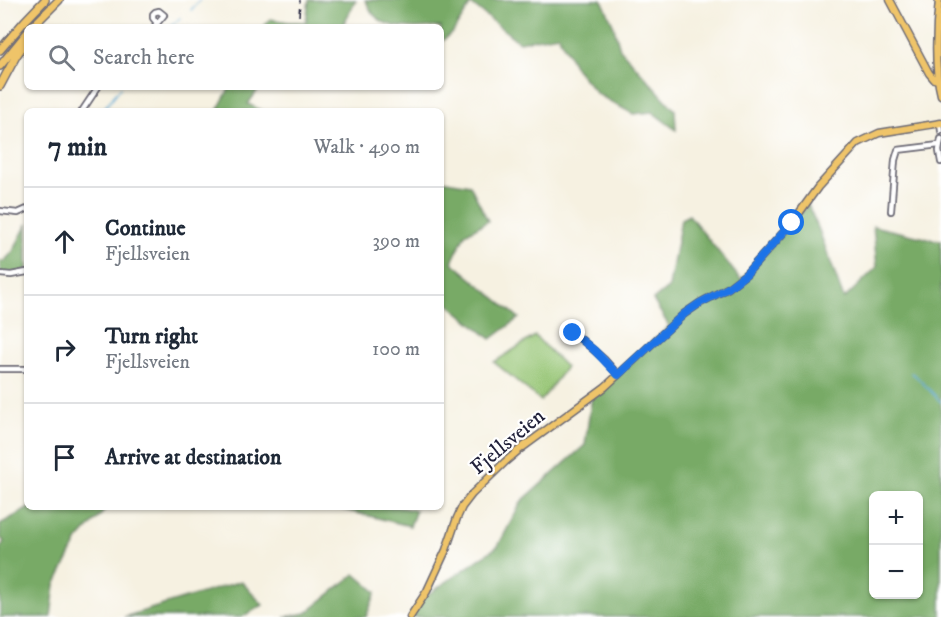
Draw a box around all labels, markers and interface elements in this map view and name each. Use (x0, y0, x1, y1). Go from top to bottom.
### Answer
search box (24, 24, 444, 90)
icon: search (45, 41, 78, 74)
text: Search here (93, 44, 195, 71)
text: 7 min (48, 131, 107, 164)
text: Walk · 490 m (313, 135, 420, 160)
route start (778, 209, 804, 235)
text: Continue (105, 215, 186, 242)
icon: ahead (48, 225, 81, 258)
text: 390 m (372, 229, 420, 254)
text: Fjellsveien (105, 242, 190, 267)
route end (559, 319, 585, 345)
text: Turn right (105, 323, 198, 350)
icon: right (48, 333, 81, 366)
text: 100 m (372, 337, 420, 362)
text: Fjellsveien (105, 350, 190, 375)
street label: Fjellsveien (465, 403, 551, 481)
icon: arrive (48, 441, 81, 474)
text: Arrive at destination (105, 444, 282, 471)
map controls (869, 491, 923, 599)
button: + (869, 491, 923, 545)
button: − (869, 545, 923, 599)

